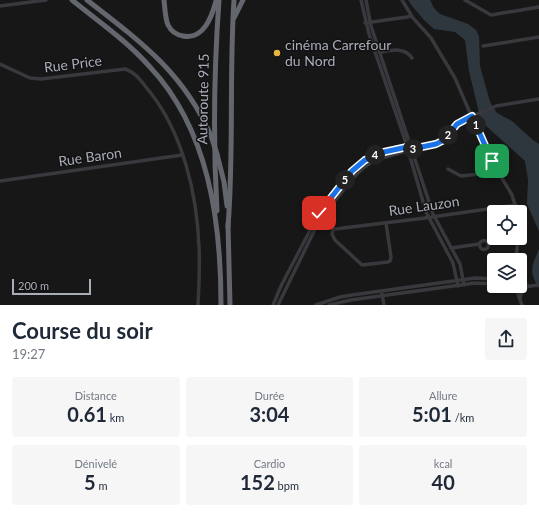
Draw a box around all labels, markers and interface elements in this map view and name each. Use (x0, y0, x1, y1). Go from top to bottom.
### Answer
place label: cinéma Carrefour du Nord (285, 36, 391, 69)
marker: cinéma Carrefour du Nord (272, 48, 282, 58)
street label: Rue Price (43, 52, 103, 75)
street label: Autoroute 915 (193, 53, 212, 145)
pin: 1 (466, 115, 486, 135)
text: 1 (473, 118, 479, 131)
pin: 2 (438, 125, 458, 145)
text: 2 (445, 128, 451, 141)
pin: 3 (403, 139, 423, 159)
text: 3 (410, 142, 416, 155)
street label: Rue Baron (57, 144, 123, 169)
pin (475, 144, 509, 178)
pin: 4 (365, 145, 385, 165)
text: 4 (372, 148, 378, 161)
icon: arrive (481, 150, 503, 172)
pin: 5 (335, 170, 355, 190)
text: 5 (342, 173, 348, 186)
street label: Rue Lauzon (388, 192, 460, 219)
pin (302, 196, 336, 230)
icon: check (308, 202, 330, 224)
map controls (487, 205, 527, 293)
button: locate (487, 205, 527, 245)
button: layers (487, 253, 527, 293)
scale bar (12, 277, 91, 296)
text: 200 m (18, 279, 49, 292)
text: Course du soir (12, 317, 153, 344)
button: share (485, 318, 527, 360)
text: 19:27 (12, 346, 45, 362)
text: Distance (75, 389, 117, 402)
text: Durée (255, 389, 284, 402)
text: Allure (429, 389, 457, 402)
text: 0.61 (67, 402, 107, 426)
text: 3:04 (250, 402, 289, 426)
text: 5:01 (412, 402, 452, 426)
text: km (107, 411, 124, 424)
text: /km (452, 411, 474, 424)
text: Dénivelé (75, 457, 117, 470)
text: Cardio (254, 457, 285, 470)
text: kcal (434, 457, 452, 470)
text: 5 (84, 470, 96, 494)
text: 152 (240, 470, 275, 494)
text: 40 (432, 470, 455, 494)
text: m (96, 479, 108, 492)
text: bpm (275, 479, 299, 492)

